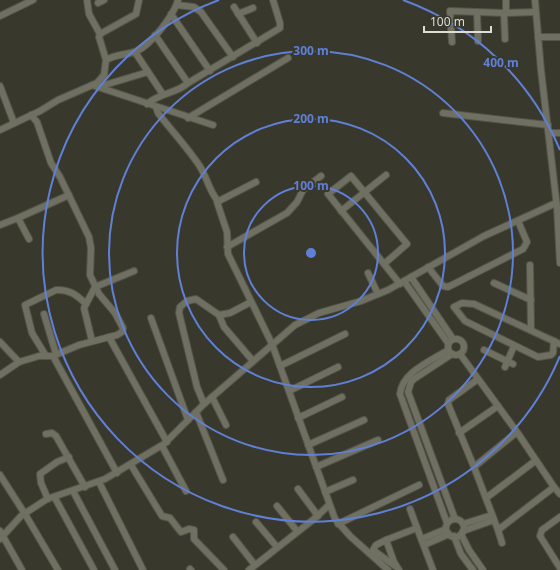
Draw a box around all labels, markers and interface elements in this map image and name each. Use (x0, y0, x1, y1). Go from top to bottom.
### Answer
scale bar (424, 8, 491, 34)
text: 100 m (430, 13, 465, 30)
text: 300 m (293, 42, 329, 59)
text: 400 m (483, 54, 519, 71)
text: 200 m (293, 110, 329, 127)
text: 100 m (293, 177, 329, 194)
centre of rings (304, 246, 318, 260)

